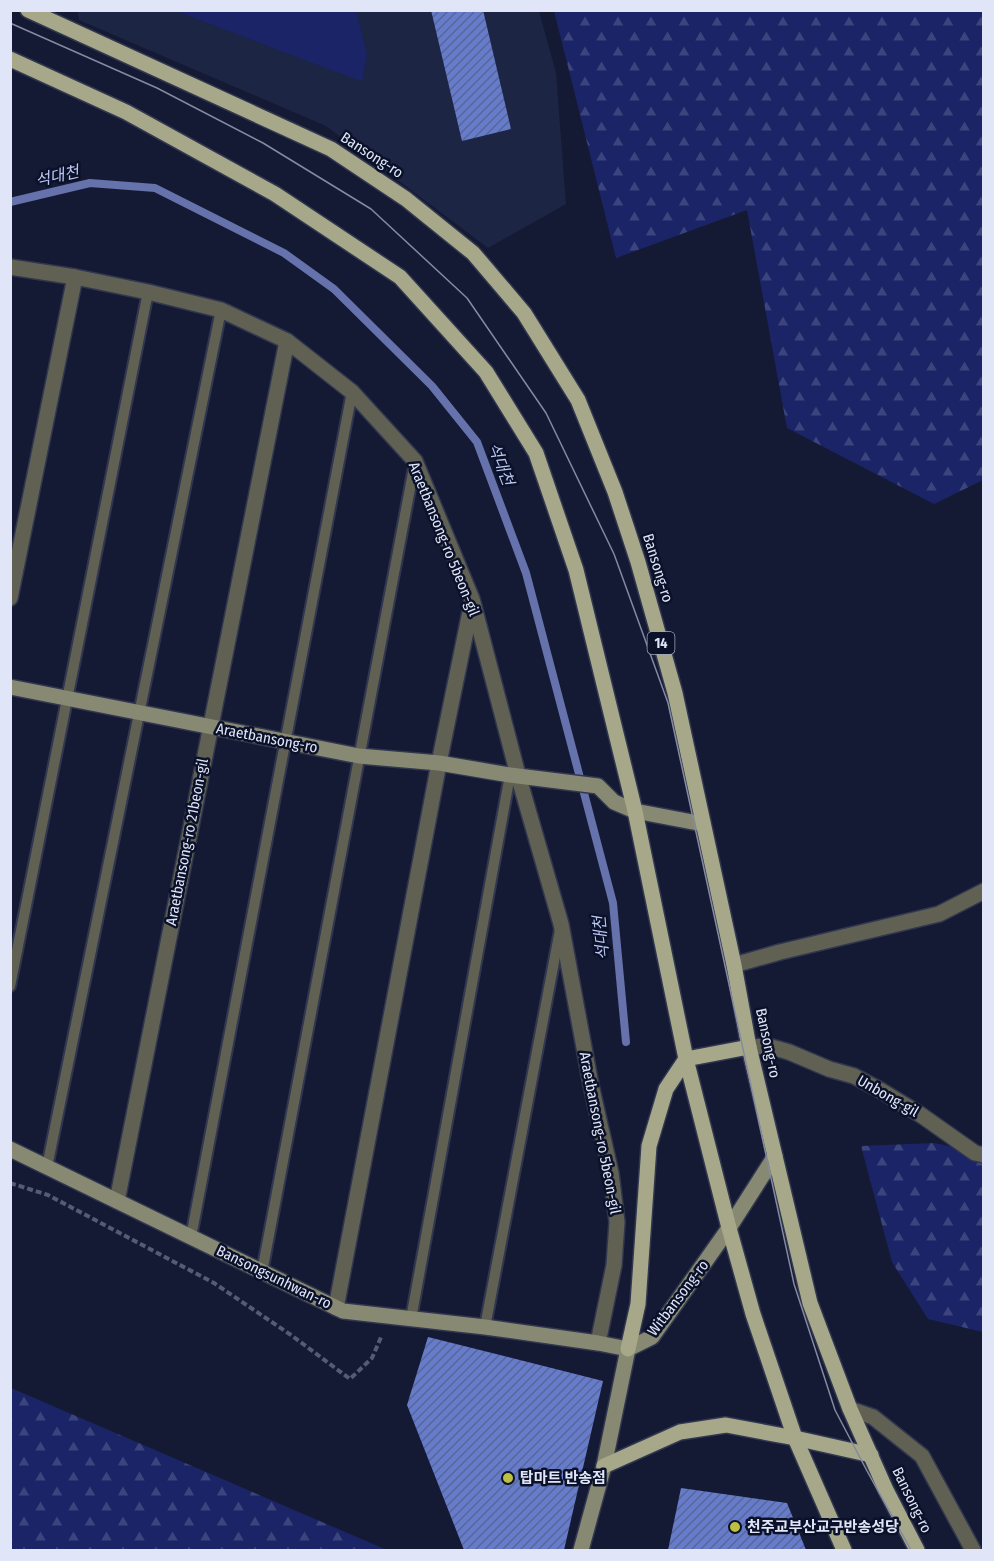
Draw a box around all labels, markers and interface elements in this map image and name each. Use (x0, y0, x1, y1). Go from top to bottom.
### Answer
street label: Bansong-ro (337, 128, 407, 182)
water label: 석대천 (33, 161, 83, 190)
water label: 석대천 (484, 440, 519, 490)
street label: Araetbansong-ro 5beon-gil (405, 459, 483, 619)
street label: Bansong-ro (639, 532, 677, 605)
road number: 14 (648, 632, 674, 654)
street label: Araetbansong-ro (215, 719, 319, 757)
street label: Araetbansong-ro 21beon-gil (162, 757, 212, 927)
water label: 석대천 (589, 913, 612, 961)
street label: Bansong-ro (752, 1006, 784, 1080)
street label: Araetbansong-ro 5beon-gil (575, 1050, 625, 1216)
street label: Unbong-gil (854, 1071, 922, 1121)
street label: Bansongsunhwan-ro (214, 1241, 335, 1313)
street label: Witbansong-ro (644, 1256, 712, 1340)
street label: Bansong-ro (888, 1464, 936, 1536)
place label: 탑마트 반송점 (520, 1469, 606, 1487)
marker: 탑마트 반송점 (501, 1471, 515, 1485)
place label: 천주교부산교구반송성당 (747, 1518, 899, 1536)
marker: 천주교부산교구반송성당 (728, 1520, 742, 1534)

